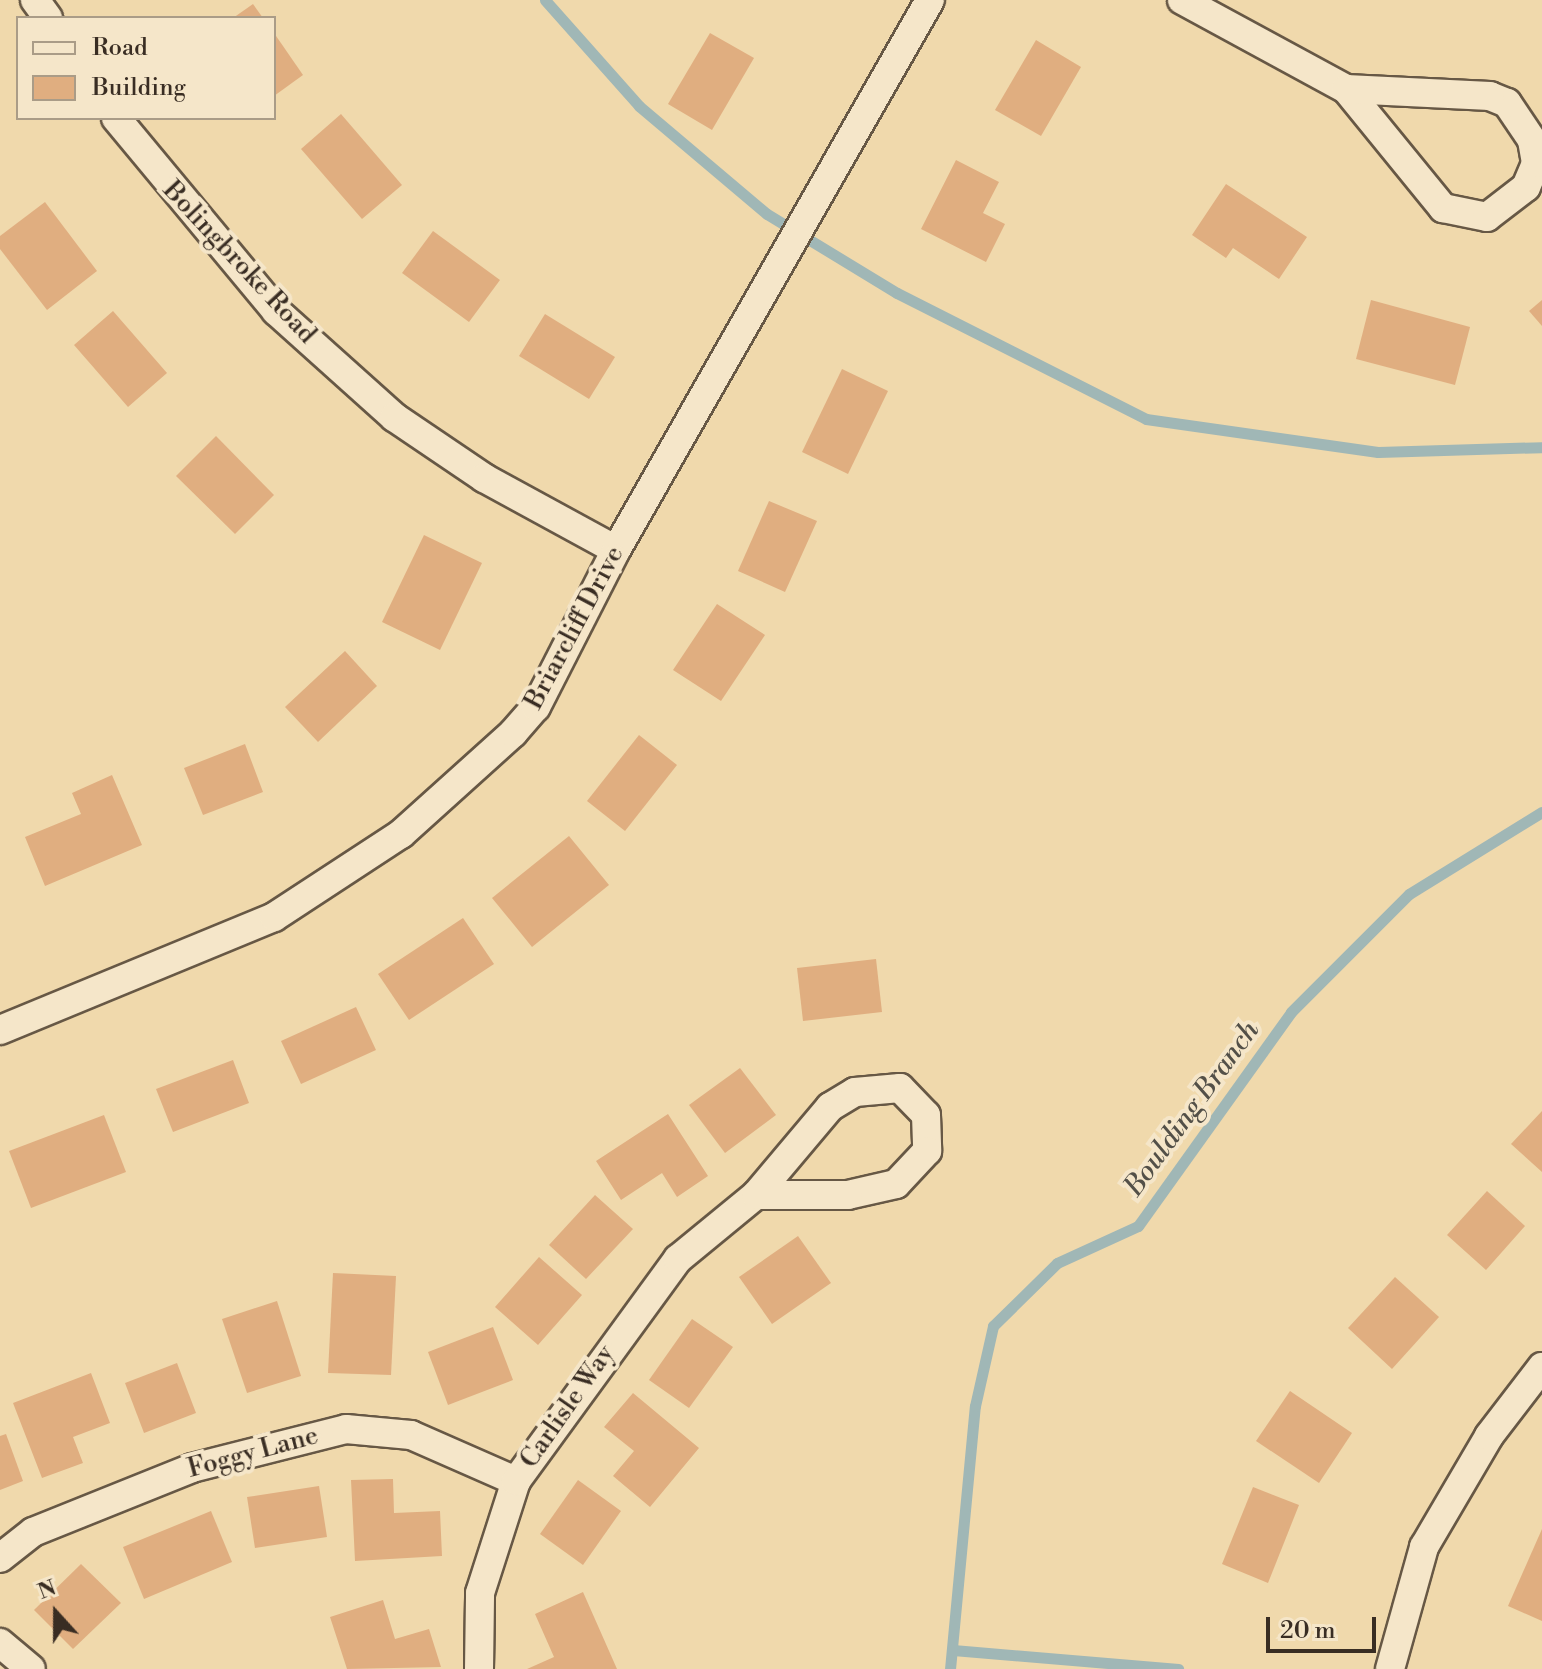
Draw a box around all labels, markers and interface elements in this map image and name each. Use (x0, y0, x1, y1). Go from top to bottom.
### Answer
legend (16, 16, 276, 120)
text: Road (92, 33, 148, 63)
text: Building (92, 73, 186, 103)
street label: Bolingbroke Road (156, 175, 322, 351)
street label: Briarcliff Drive (519, 541, 631, 715)
water label: Boulding Branch (1117, 1015, 1267, 1203)
street label: Carlisle Way (514, 1339, 622, 1475)
street label: Foggy Lane (184, 1421, 322, 1485)
north arrow (16, 1573, 96, 1653)
text: N (34, 1574, 60, 1606)
scale bar (1270, 1601, 1380, 1651)
text: 20 m (1280, 1616, 1336, 1646)

